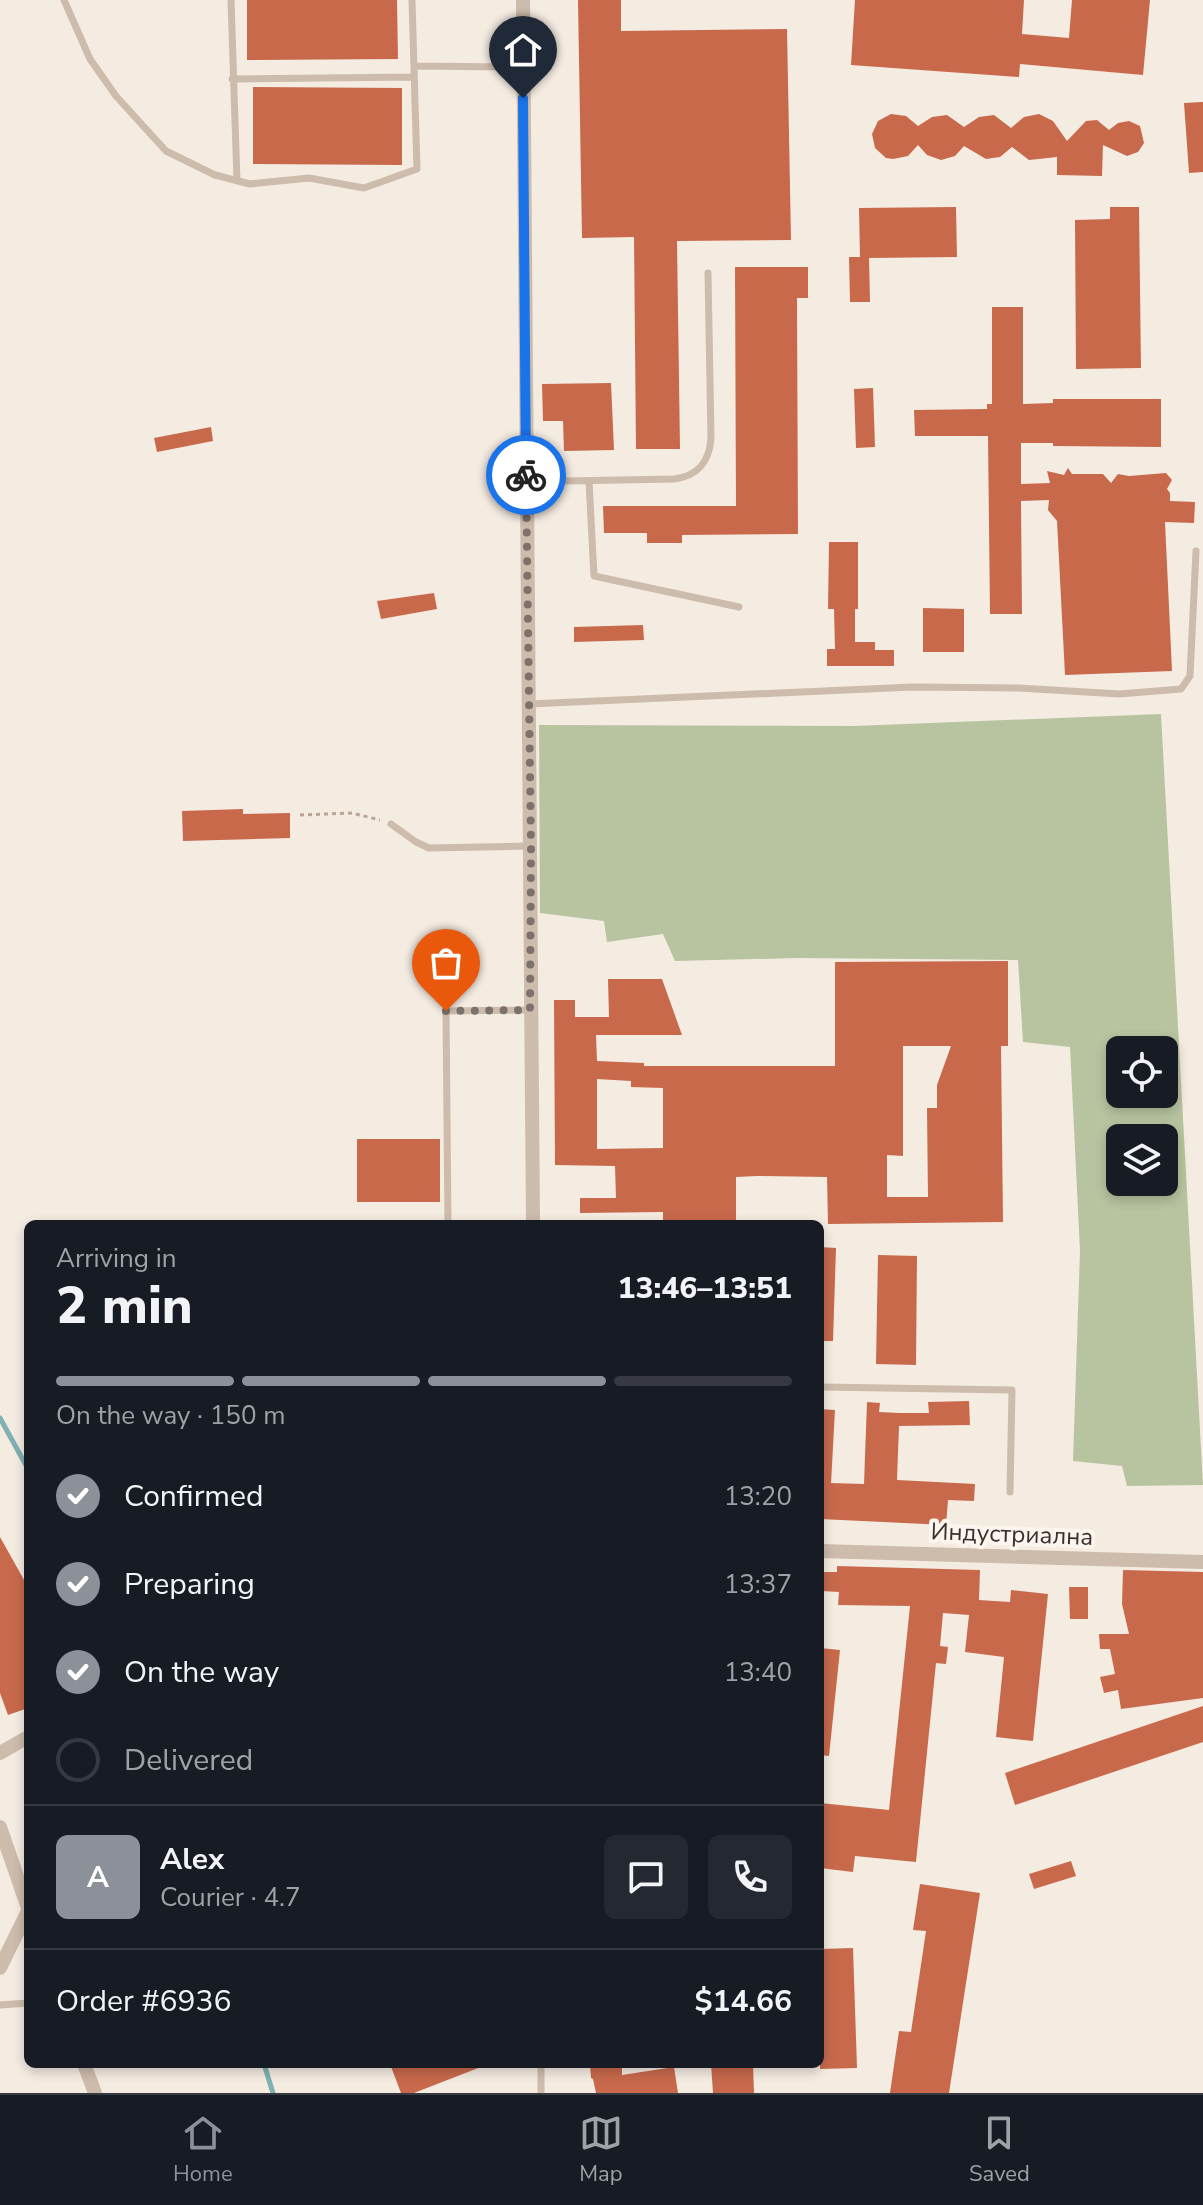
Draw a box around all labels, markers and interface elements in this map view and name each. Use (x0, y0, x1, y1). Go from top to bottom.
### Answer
pin (489, 16, 557, 98)
icon: home (501, 28, 545, 72)
courier (486, 435, 566, 515)
icon: bike (504, 453, 548, 497)
pin (412, 929, 480, 1011)
icon: bag (424, 941, 468, 985)
map controls (1106, 1036, 1178, 1196)
button: locate (1106, 1036, 1178, 1108)
button: layers (1106, 1124, 1178, 1196)
text: Arriving in (56, 1241, 177, 1276)
text: 13:46–13:51 (617, 1268, 792, 1309)
text: 2 min (56, 1270, 193, 1341)
text: On the way · 150 m (56, 1398, 285, 1433)
icon: check (56, 1474, 100, 1518)
text: Confirmed (124, 1476, 264, 1517)
text: 13:20 (724, 1479, 792, 1514)
street label: Индустриална (930, 1515, 1094, 1553)
icon: check (56, 1562, 100, 1606)
text: Preparing (124, 1564, 255, 1605)
text: 13:37 (724, 1567, 792, 1602)
icon: check (56, 1650, 100, 1694)
text: On the way (124, 1652, 279, 1693)
text: 13:40 (724, 1655, 792, 1690)
text: Delivered (124, 1740, 253, 1781)
button: chat (604, 1835, 688, 1919)
button: phone (708, 1835, 792, 1919)
text: Alex (160, 1839, 224, 1880)
text: A (87, 1857, 109, 1898)
text: Courier · 4.7 (160, 1880, 301, 1915)
text: Order #6936 (56, 1981, 231, 2022)
text: $14.66 (695, 1981, 792, 2022)
tab: Home (173, 2111, 233, 2189)
tab: Map (579, 2111, 623, 2189)
tab: Saved (969, 2111, 1030, 2189)

